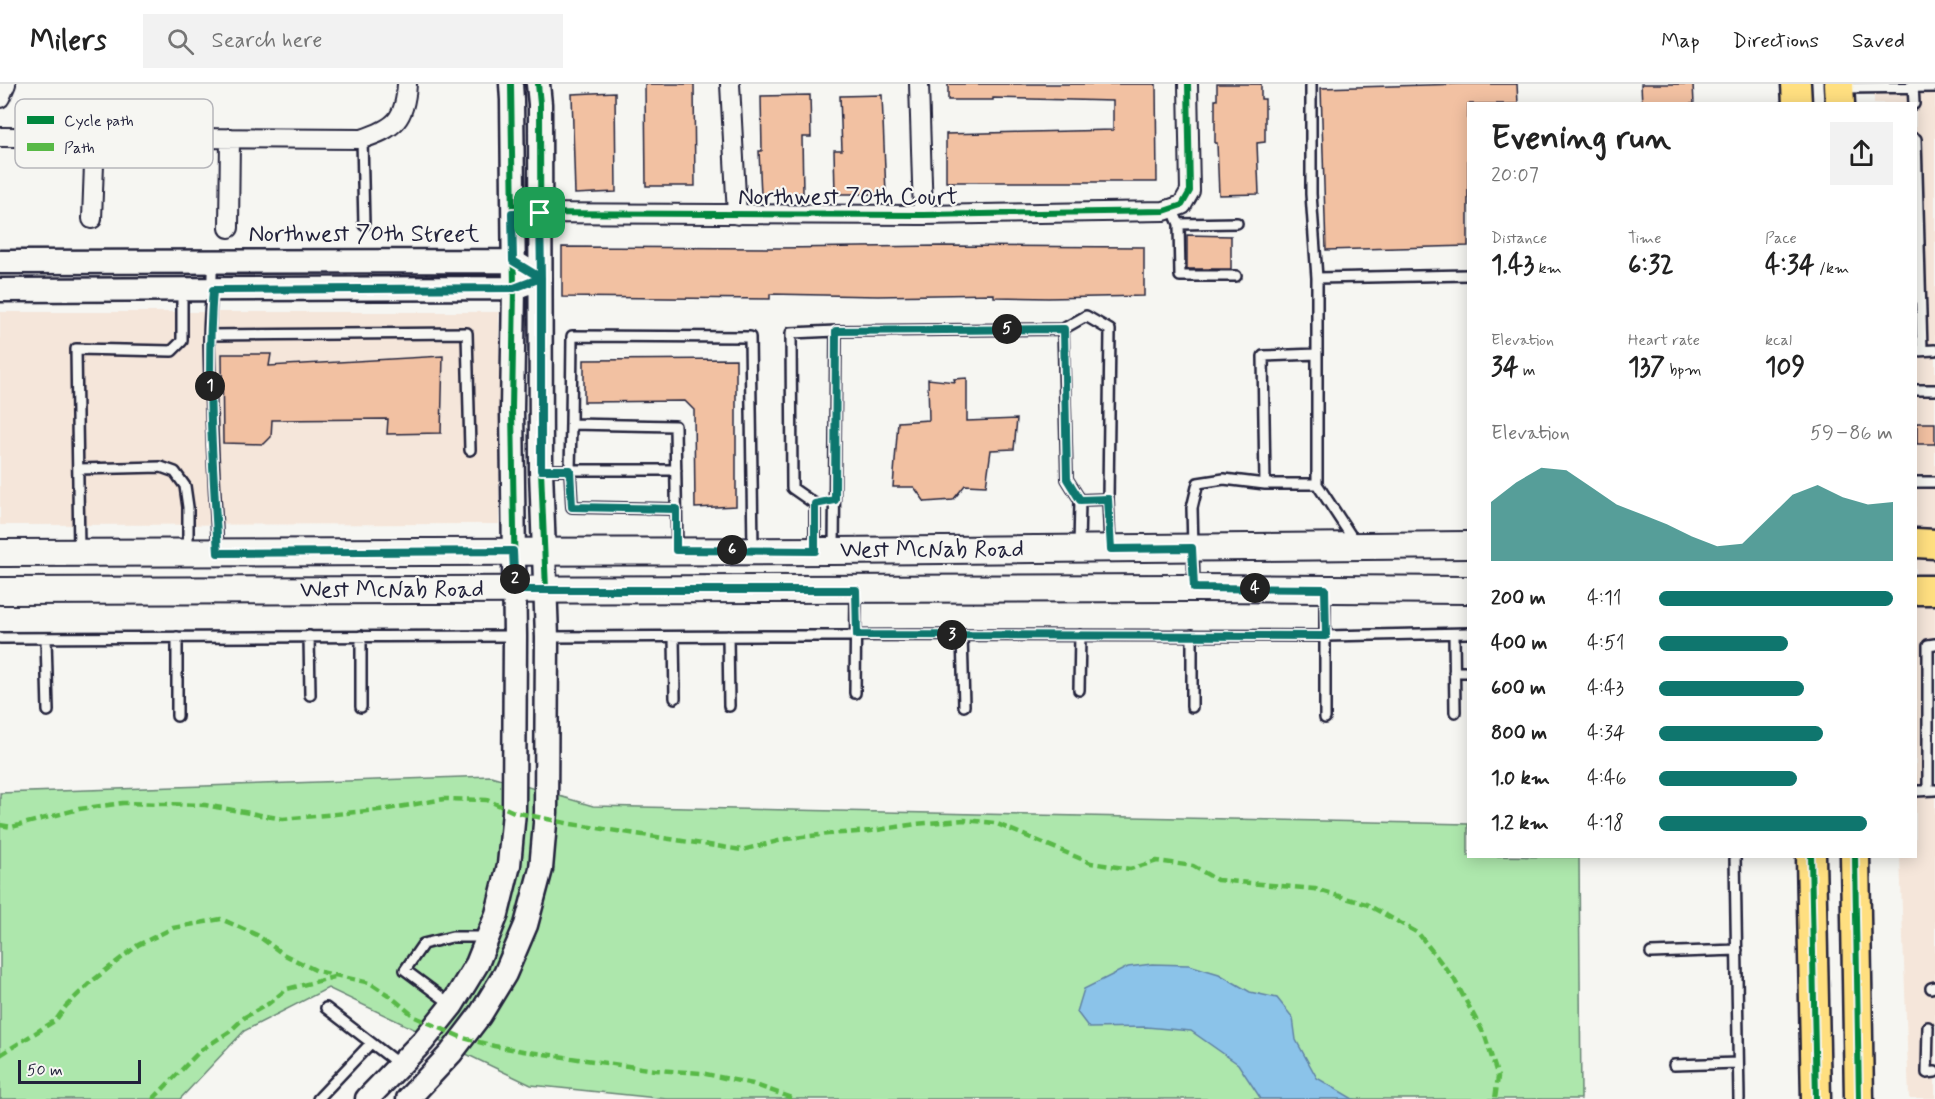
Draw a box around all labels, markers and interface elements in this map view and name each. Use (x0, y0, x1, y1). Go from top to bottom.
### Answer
search box (143, 14, 563, 68)
text: Milers (30, 23, 107, 60)
icon: search (164, 25, 197, 58)
text: Search here (212, 27, 322, 55)
text: Map (1661, 27, 1700, 55)
text: Directions (1733, 27, 1819, 55)
text: Saved (1852, 27, 1905, 55)
legend (15, 99, 213, 168)
text: Cycle path (64, 111, 134, 132)
text: Evening run (1491, 117, 1671, 161)
button: share (1830, 122, 1893, 185)
text: Path (64, 138, 95, 159)
text: 20:07 (1491, 162, 1539, 189)
street label: Northwest 70th Court (738, 182, 958, 213)
pin (514, 187, 565, 238)
icon: arrive (523, 196, 556, 229)
street label: Northwest 70th Street (249, 219, 479, 250)
text: Distance (1491, 228, 1547, 249)
text: Time (1628, 228, 1662, 249)
text: Pace (1765, 228, 1797, 249)
text: 1.43 (1491, 249, 1534, 283)
text: 6:32 (1628, 249, 1674, 283)
text: 4:34 (1765, 249, 1815, 283)
text: km (1534, 258, 1562, 279)
text: /km (1815, 258, 1849, 279)
pin: 5 (992, 314, 1022, 344)
text: 5 (1002, 318, 1012, 339)
text: Elevation (1491, 330, 1554, 351)
text: Heart rate (1628, 330, 1700, 351)
text: kcal (1765, 330, 1792, 351)
text: 34 (1491, 351, 1519, 385)
text: 137 (1628, 351, 1665, 385)
text: 109 (1765, 351, 1805, 385)
text: m (1519, 360, 1536, 381)
text: bpm (1665, 360, 1702, 381)
pin: 1 (195, 371, 225, 401)
text: 1 (206, 375, 214, 396)
text: Elevation (1491, 420, 1570, 447)
text: 59–86 m (1810, 420, 1893, 447)
pin: 6 (717, 535, 747, 565)
street label: West McNab Road (840, 535, 1024, 566)
text: 6 (728, 539, 736, 560)
pin: 2 (500, 564, 530, 594)
text: 2 (511, 568, 519, 589)
pin: 4 (1240, 573, 1270, 603)
street label: West McNab Road (300, 575, 484, 606)
text: 4 (1250, 577, 1260, 598)
text: 200 m (1491, 585, 1546, 612)
text: 4:11 (1587, 585, 1622, 612)
pin: 3 (937, 620, 967, 650)
text: 3 (948, 624, 956, 645)
text: 400 m (1491, 630, 1547, 657)
text: 4:51 (1587, 630, 1625, 657)
text: 600 m (1491, 675, 1546, 702)
text: 4:43 (1587, 675, 1624, 702)
text: 800 m (1491, 720, 1547, 747)
text: 4:34 (1587, 720, 1625, 747)
text: 1.0 km (1491, 765, 1550, 792)
text: 4:46 (1587, 765, 1627, 792)
text: 1.2 km (1491, 810, 1548, 837)
text: 4:18 (1587, 810, 1624, 837)
scale bar (18, 1057, 141, 1084)
text: 50 m (27, 1060, 63, 1081)

